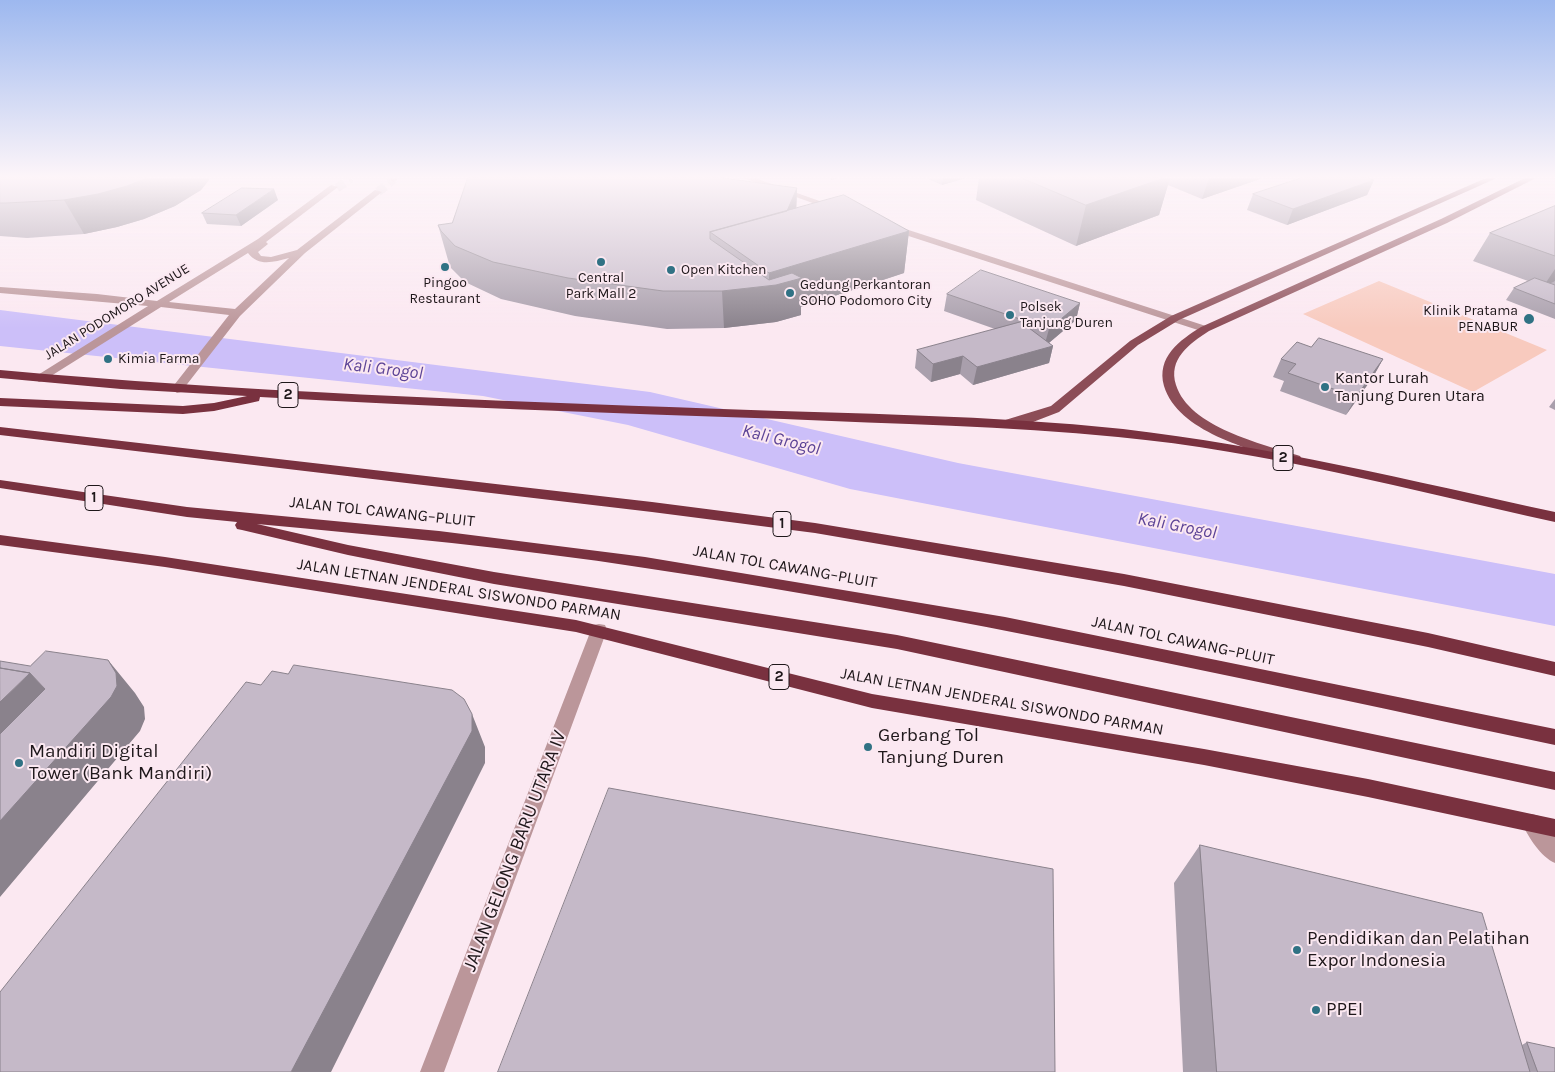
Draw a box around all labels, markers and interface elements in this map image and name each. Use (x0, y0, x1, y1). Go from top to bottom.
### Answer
marker: Central Park Mall 2 (595, 256, 607, 268)
street label: JALAN PODOMORO AVENUE (41, 260, 193, 364)
marker: Pingoo Restaurant (439, 261, 451, 273)
place label: Open Kitchen (681, 262, 766, 278)
marker: Open Kitchen (665, 264, 677, 276)
place label: Central Park Mall 2 (566, 270, 636, 302)
place label: Pingoo Restaurant (409, 275, 481, 308)
place label: Gedung Perkantoran SOHO Podomoro City (800, 277, 932, 310)
marker: Gedung Perkantoran SOHO Podomoro City (784, 287, 796, 299)
place label: Polsek Tanjung Duren (1020, 299, 1113, 332)
place label: Klinik Pratama PENABUR (1423, 303, 1518, 336)
marker: Polsek Tanjung Duren (1004, 309, 1016, 321)
marker: Klinik Pratama PENABUR (1522, 312, 1536, 326)
place label: Kimia Farma (118, 351, 200, 367)
marker: Kimia Farma (102, 353, 114, 365)
water label: Kali Grogol (342, 353, 424, 385)
place label: Kantor Lurah Tanjung Duren Utara (1335, 368, 1485, 406)
marker: Kantor Lurah Tanjung Duren Utara (1319, 381, 1331, 393)
road number: 2 (278, 382, 298, 408)
water label: Kali Grogol (740, 420, 822, 460)
road number: 2 (1273, 446, 1293, 470)
road number: 1 (85, 486, 103, 510)
street label: JALAN TOL CAWANG–PLUIT (288, 493, 476, 531)
water label: Kali Grogol (1136, 508, 1218, 544)
road number: 1 (773, 512, 791, 536)
street label: JALAN TOL CAWANG–PLUIT (692, 541, 878, 593)
street label: JALAN LETNAN JENDERAL SISWONDO PARMAN (296, 555, 622, 625)
street label: JALAN TOL CAWANG–PLUIT (1090, 612, 1276, 670)
road number: 2 (769, 664, 789, 690)
street label: JALAN LETNAN JENDERAL SISWONDO PARMAN (839, 664, 1165, 740)
place label: Gerbang Tol Tanjung Duren (878, 725, 1004, 769)
street label: JALAN GELONG BARU UTARA IV (458, 727, 572, 975)
place label: Mandiri Digital Tower (Bank Mandiri) (29, 741, 212, 785)
marker: Gerbang Tol Tanjung Duren (862, 741, 874, 753)
marker: Mandiri Digital Tower (Bank Mandiri) (13, 757, 25, 769)
place label: Pendidikan dan Pelatihan Expor Indonesia (1307, 928, 1530, 972)
marker: Pendidikan dan Pelatihan Expor Indonesia (1291, 944, 1303, 956)
place label: PPEI (1326, 999, 1363, 1021)
marker: PPEI (1310, 1004, 1322, 1016)

